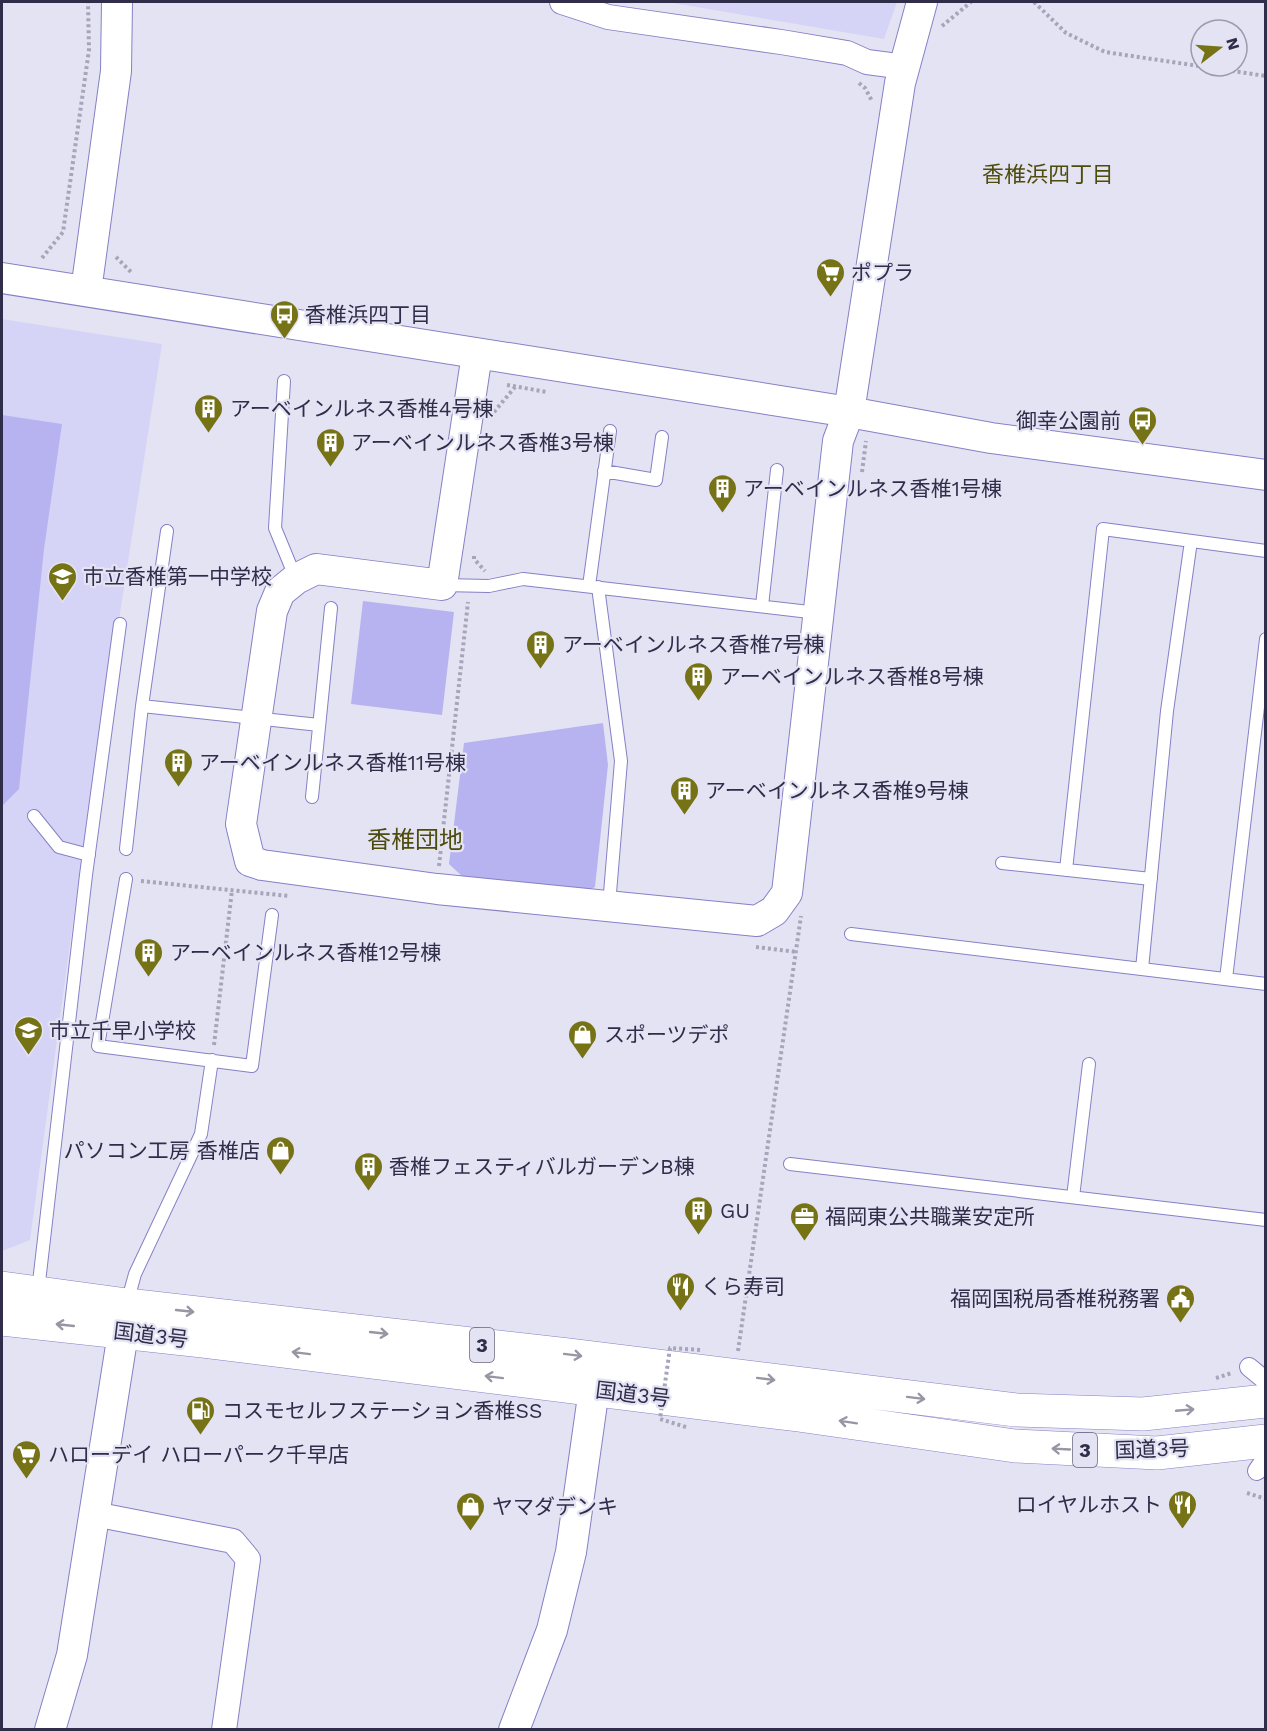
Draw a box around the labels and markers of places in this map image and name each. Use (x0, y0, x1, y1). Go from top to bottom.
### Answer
supermarket icon: ポプラ (814, 256, 846, 298)
place label: ポプラ (851, 260, 914, 285)
bus stop icon: 香椎浜四丁目 (268, 298, 300, 340)
place label: 香椎浜四丁目 (305, 302, 431, 327)
building icon: アーベインルネス香椎4号棟 (193, 392, 225, 434)
place label: アーベインルネス香椎4号棟 (230, 396, 494, 421)
bus stop icon: 御幸公園前 (1126, 404, 1158, 446)
place label: 御幸公園前 (1016, 408, 1121, 433)
building icon: アーベインルネス香椎3号棟 (314, 426, 346, 468)
place label: アーベインルネス香椎3号棟 (351, 430, 614, 455)
building icon: アーベインルネス香椎1号棟 (706, 472, 738, 514)
place label: アーベインルネス香椎1号棟 (743, 476, 1002, 501)
school or university icon: 市立香椎第一中学校 (46, 560, 78, 602)
place label: 市立香椎第一中学校 (83, 564, 272, 589)
building icon: アーベインルネス香椎7号棟 (525, 628, 557, 670)
place label: アーベインルネス香椎7号棟 (562, 632, 825, 657)
building icon: アーベインルネス香椎8号棟 (683, 660, 715, 702)
place label: アーベインルネス香椎8号棟 (720, 664, 984, 689)
building icon: アーベインルネス香椎11号棟 (162, 746, 194, 788)
place label: アーベインルネス香椎11号棟 (199, 750, 466, 775)
building icon: アーベインルネス香椎9号棟 (668, 774, 700, 816)
place label: アーベインルネス香椎9号棟 (705, 778, 969, 803)
building icon: アーベインルネス香椎12号棟 (133, 936, 165, 978)
place label: アーベインルネス香椎12号棟 (170, 940, 441, 965)
school or university icon: 市立千早小学校 (12, 1014, 44, 1056)
place label: 市立千早小学校 (49, 1018, 196, 1043)
shop icon: スポーツデポ (567, 1018, 599, 1060)
place label: スポーツデポ (604, 1022, 730, 1047)
shop icon: パソコン工房 香椎店 (265, 1134, 297, 1176)
place label: パソコン工房 香椎店 (64, 1138, 260, 1163)
building icon: 香椎フェスティバルガーデンB棟 (352, 1150, 384, 1192)
place label: 香椎フェスティバルガーデンB棟 (389, 1154, 695, 1179)
building icon: GU (683, 1194, 715, 1236)
place label: GU (720, 1198, 750, 1223)
office icon: 福岡東公共職業安定所 (788, 1200, 820, 1242)
place label: 福岡東公共職業安定所 (825, 1204, 1035, 1229)
restaurant icon: くら寿司 (664, 1270, 696, 1312)
place label: くら寿司 (701, 1274, 785, 1299)
public building icon: 福岡国税局香椎税務署 (1165, 1282, 1197, 1324)
place label: 福岡国税局香椎税務署 (950, 1286, 1160, 1311)
fuel station icon: コスモセルフステーション香椎SS (185, 1394, 217, 1436)
place label: コスモセルフステーション香椎SS (222, 1398, 543, 1423)
supermarket icon: ハローデイ ハローパーク千早店 (11, 1438, 43, 1480)
place label: ハローデイ ハローパーク千早店 (48, 1442, 349, 1467)
restaurant icon: ロイヤルホスト (1167, 1488, 1199, 1530)
shop icon: ヤマダデンキ (455, 1490, 487, 1532)
place label: ロイヤルホスト (1016, 1492, 1162, 1517)
place label: ヤマダデンキ (492, 1494, 618, 1519)

